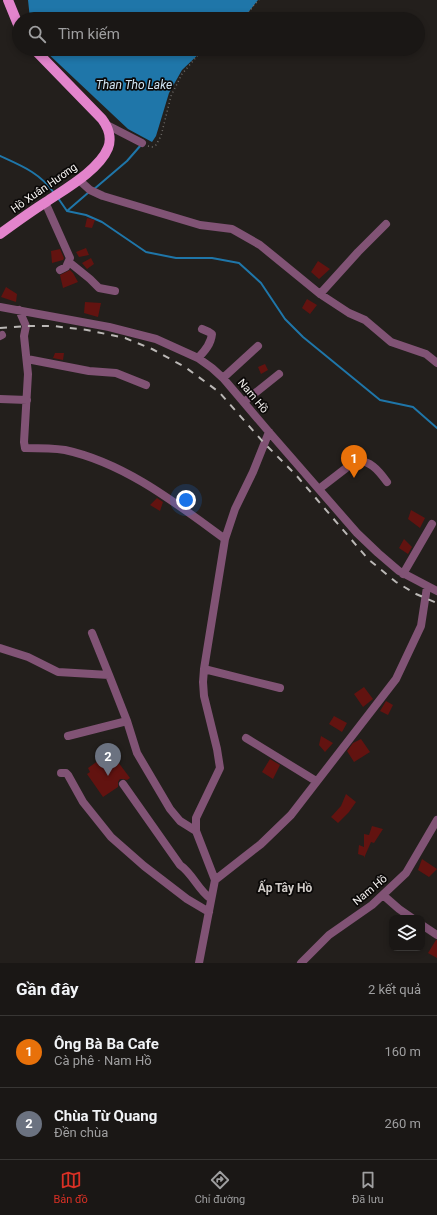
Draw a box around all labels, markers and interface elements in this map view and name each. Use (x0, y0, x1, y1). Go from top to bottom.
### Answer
search box (12, 12, 425, 56)
icon: search (26, 23, 48, 45)
text: Tìm kiếm (58, 25, 120, 43)
water label: Than Tho Lake (96, 78, 172, 92)
street label: Hồ Xuân Hương (8, 160, 80, 216)
street label: Nam Hồ (235, 376, 271, 416)
pin: 1 (341, 445, 367, 478)
your location (176, 490, 196, 510)
pin: 2 (95, 743, 121, 776)
street label: Nam Hồ (350, 872, 390, 908)
district label: Ấp Tây Hồ (258, 879, 312, 895)
map controls (389, 915, 425, 951)
button: layers (389, 915, 425, 951)
text: Gần đây (16, 979, 79, 999)
text: 2 kết quả (368, 982, 421, 997)
text: Ông Bà Ba Cafe (54, 1035, 159, 1053)
text: 1 (25, 1044, 33, 1059)
text: 160 m (384, 1044, 421, 1059)
text: Cà phê · Nam Hồ (54, 1053, 152, 1068)
text: Chùa Từ Quang (54, 1107, 157, 1125)
text: 2 (25, 1116, 33, 1131)
text: 260 m (384, 1116, 421, 1131)
text: Đền chùa (54, 1125, 108, 1140)
tab: Bản đồ (53, 1169, 88, 1206)
tab: Chỉ đường (195, 1169, 245, 1206)
tab: Đã lưu (352, 1169, 384, 1206)

